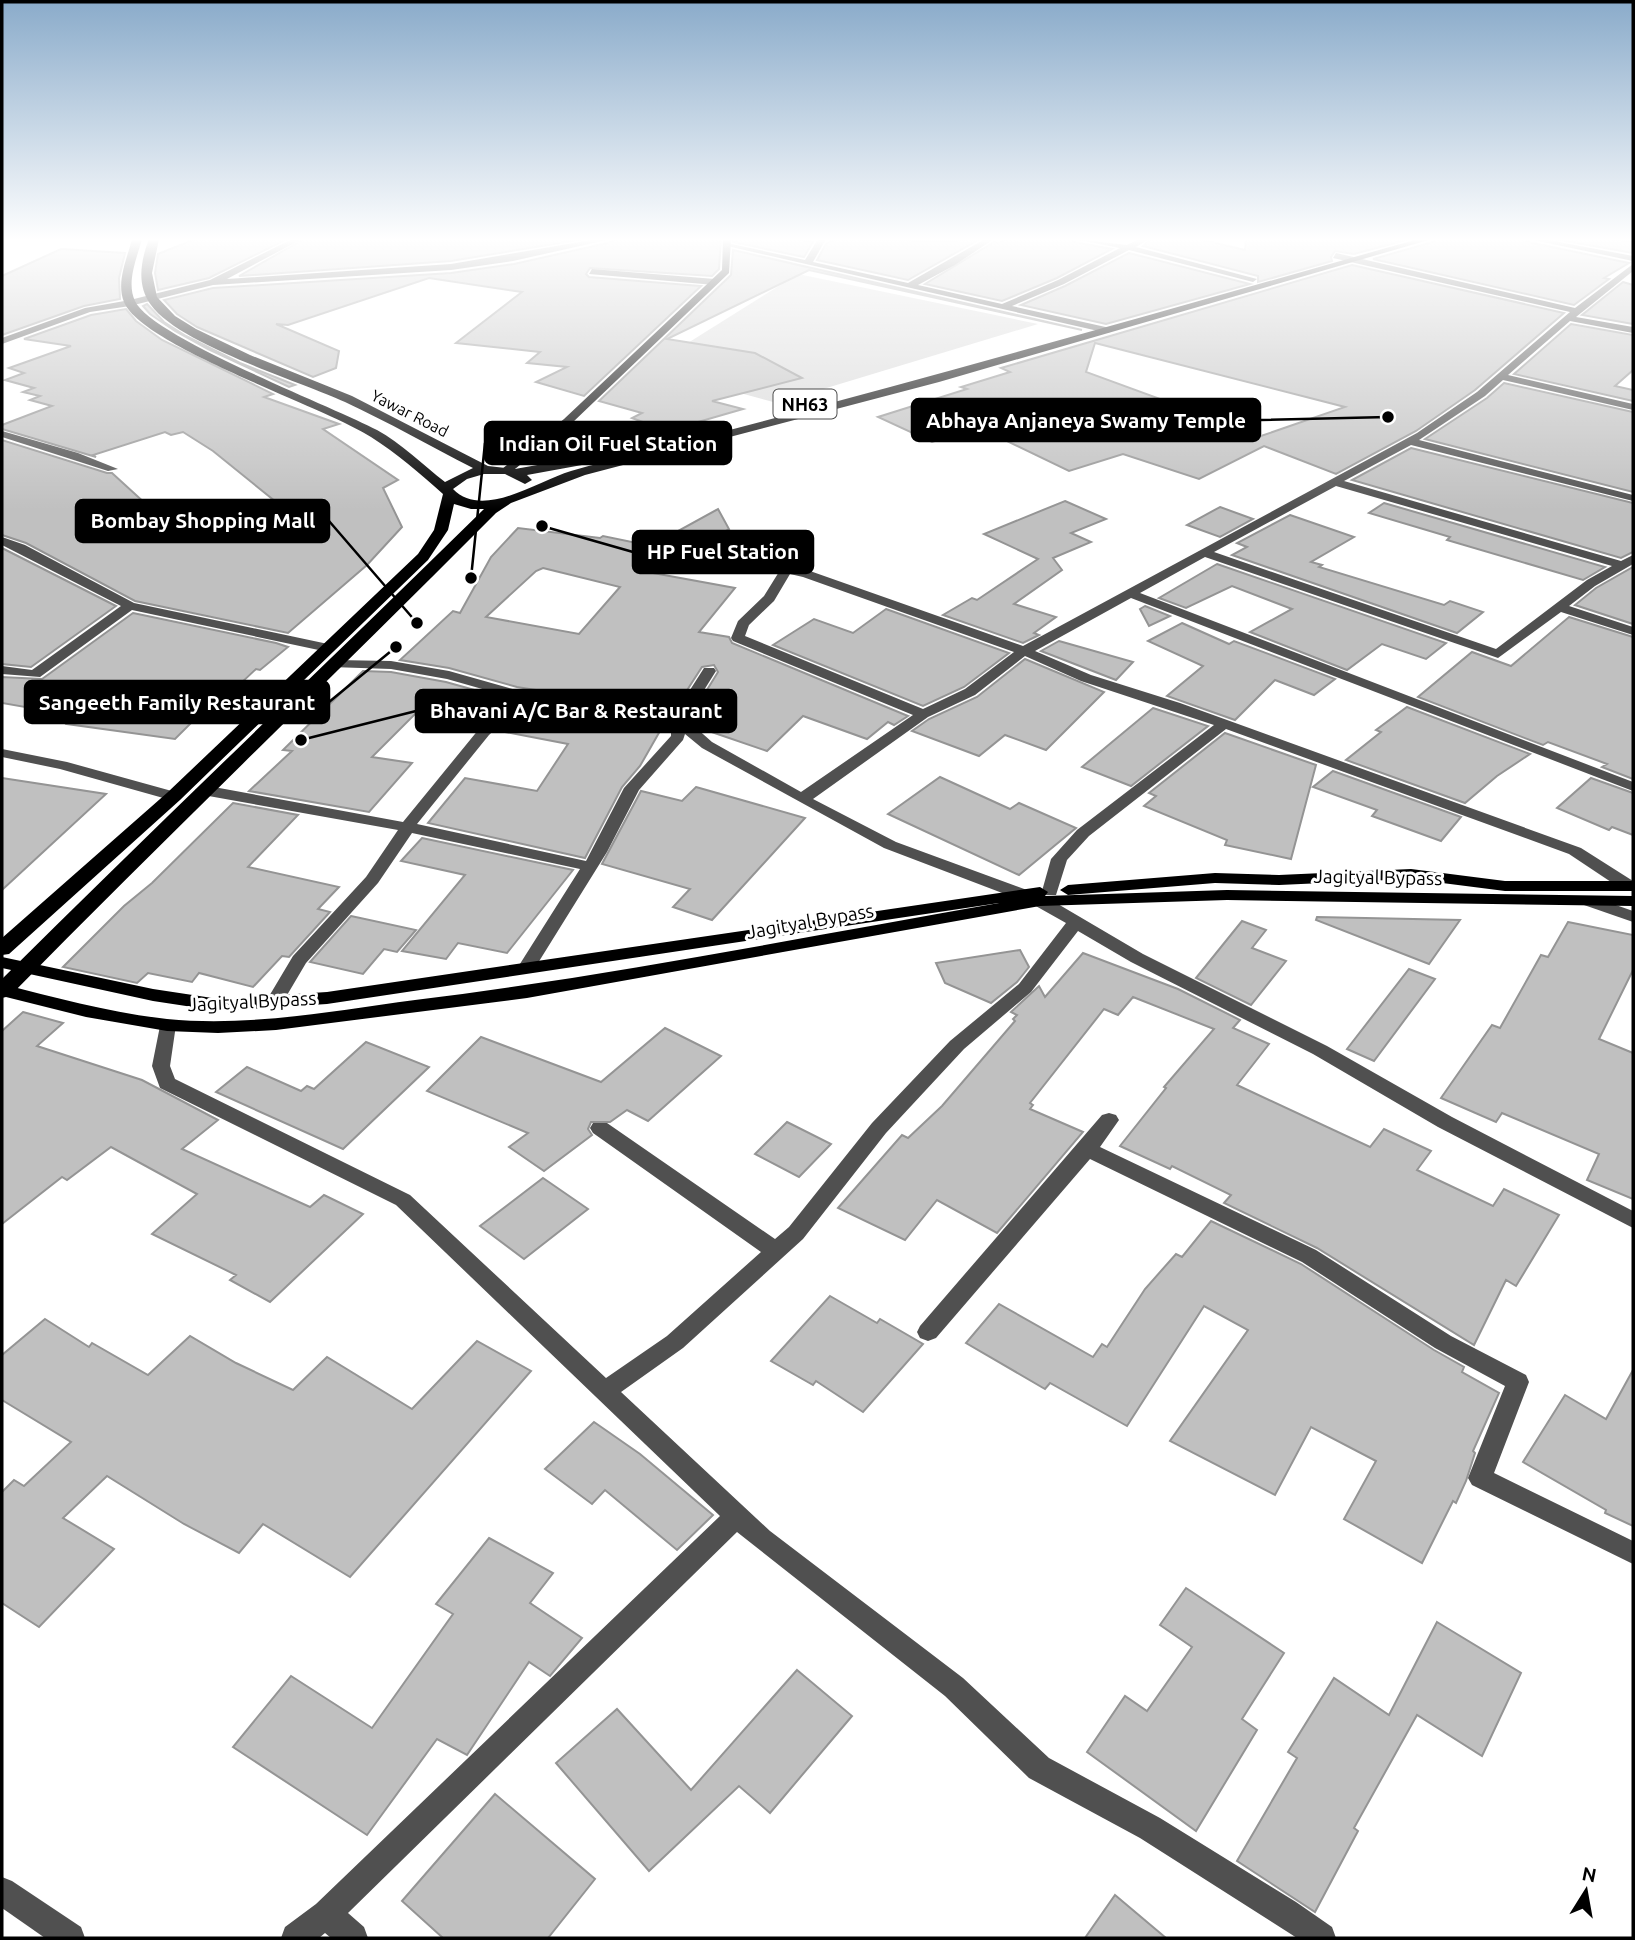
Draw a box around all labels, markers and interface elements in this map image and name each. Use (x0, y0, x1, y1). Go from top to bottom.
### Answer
street label: Yawar Road (368, 386, 452, 440)
road number: NH63 (774, 390, 836, 418)
callout: Abhaya Anjaneya Swamy Temple (912, 399, 1260, 441)
text: Abhaya Anjaneya Swamy Temple (926, 408, 1246, 432)
callout: Indian Oil Fuel Station (485, 422, 731, 464)
text: Indian Oil Fuel Station (499, 431, 717, 455)
callout: Bombay Shopping Mall (76, 500, 329, 542)
text: Bombay Shopping Mall (91, 508, 315, 532)
callout: HP Fuel Station (633, 531, 813, 573)
text: HP Fuel Station (647, 539, 799, 563)
callout: Sangeeth Family Restaurant (25, 681, 329, 723)
text: Sangeeth Family Restaurant (39, 690, 315, 714)
callout: Bhavani A/C Bar & Restaurant (416, 690, 736, 732)
text: Bhavani A/C Bar & Restaurant (430, 698, 722, 722)
street label: Jagityal Bypass (1313, 865, 1443, 889)
street label: Jagityal Bypass (745, 899, 875, 943)
street label: Jagityal Bypass (187, 987, 317, 1015)
north arrow (1551, 1856, 1621, 1926)
text: N (1580, 1862, 1598, 1886)

